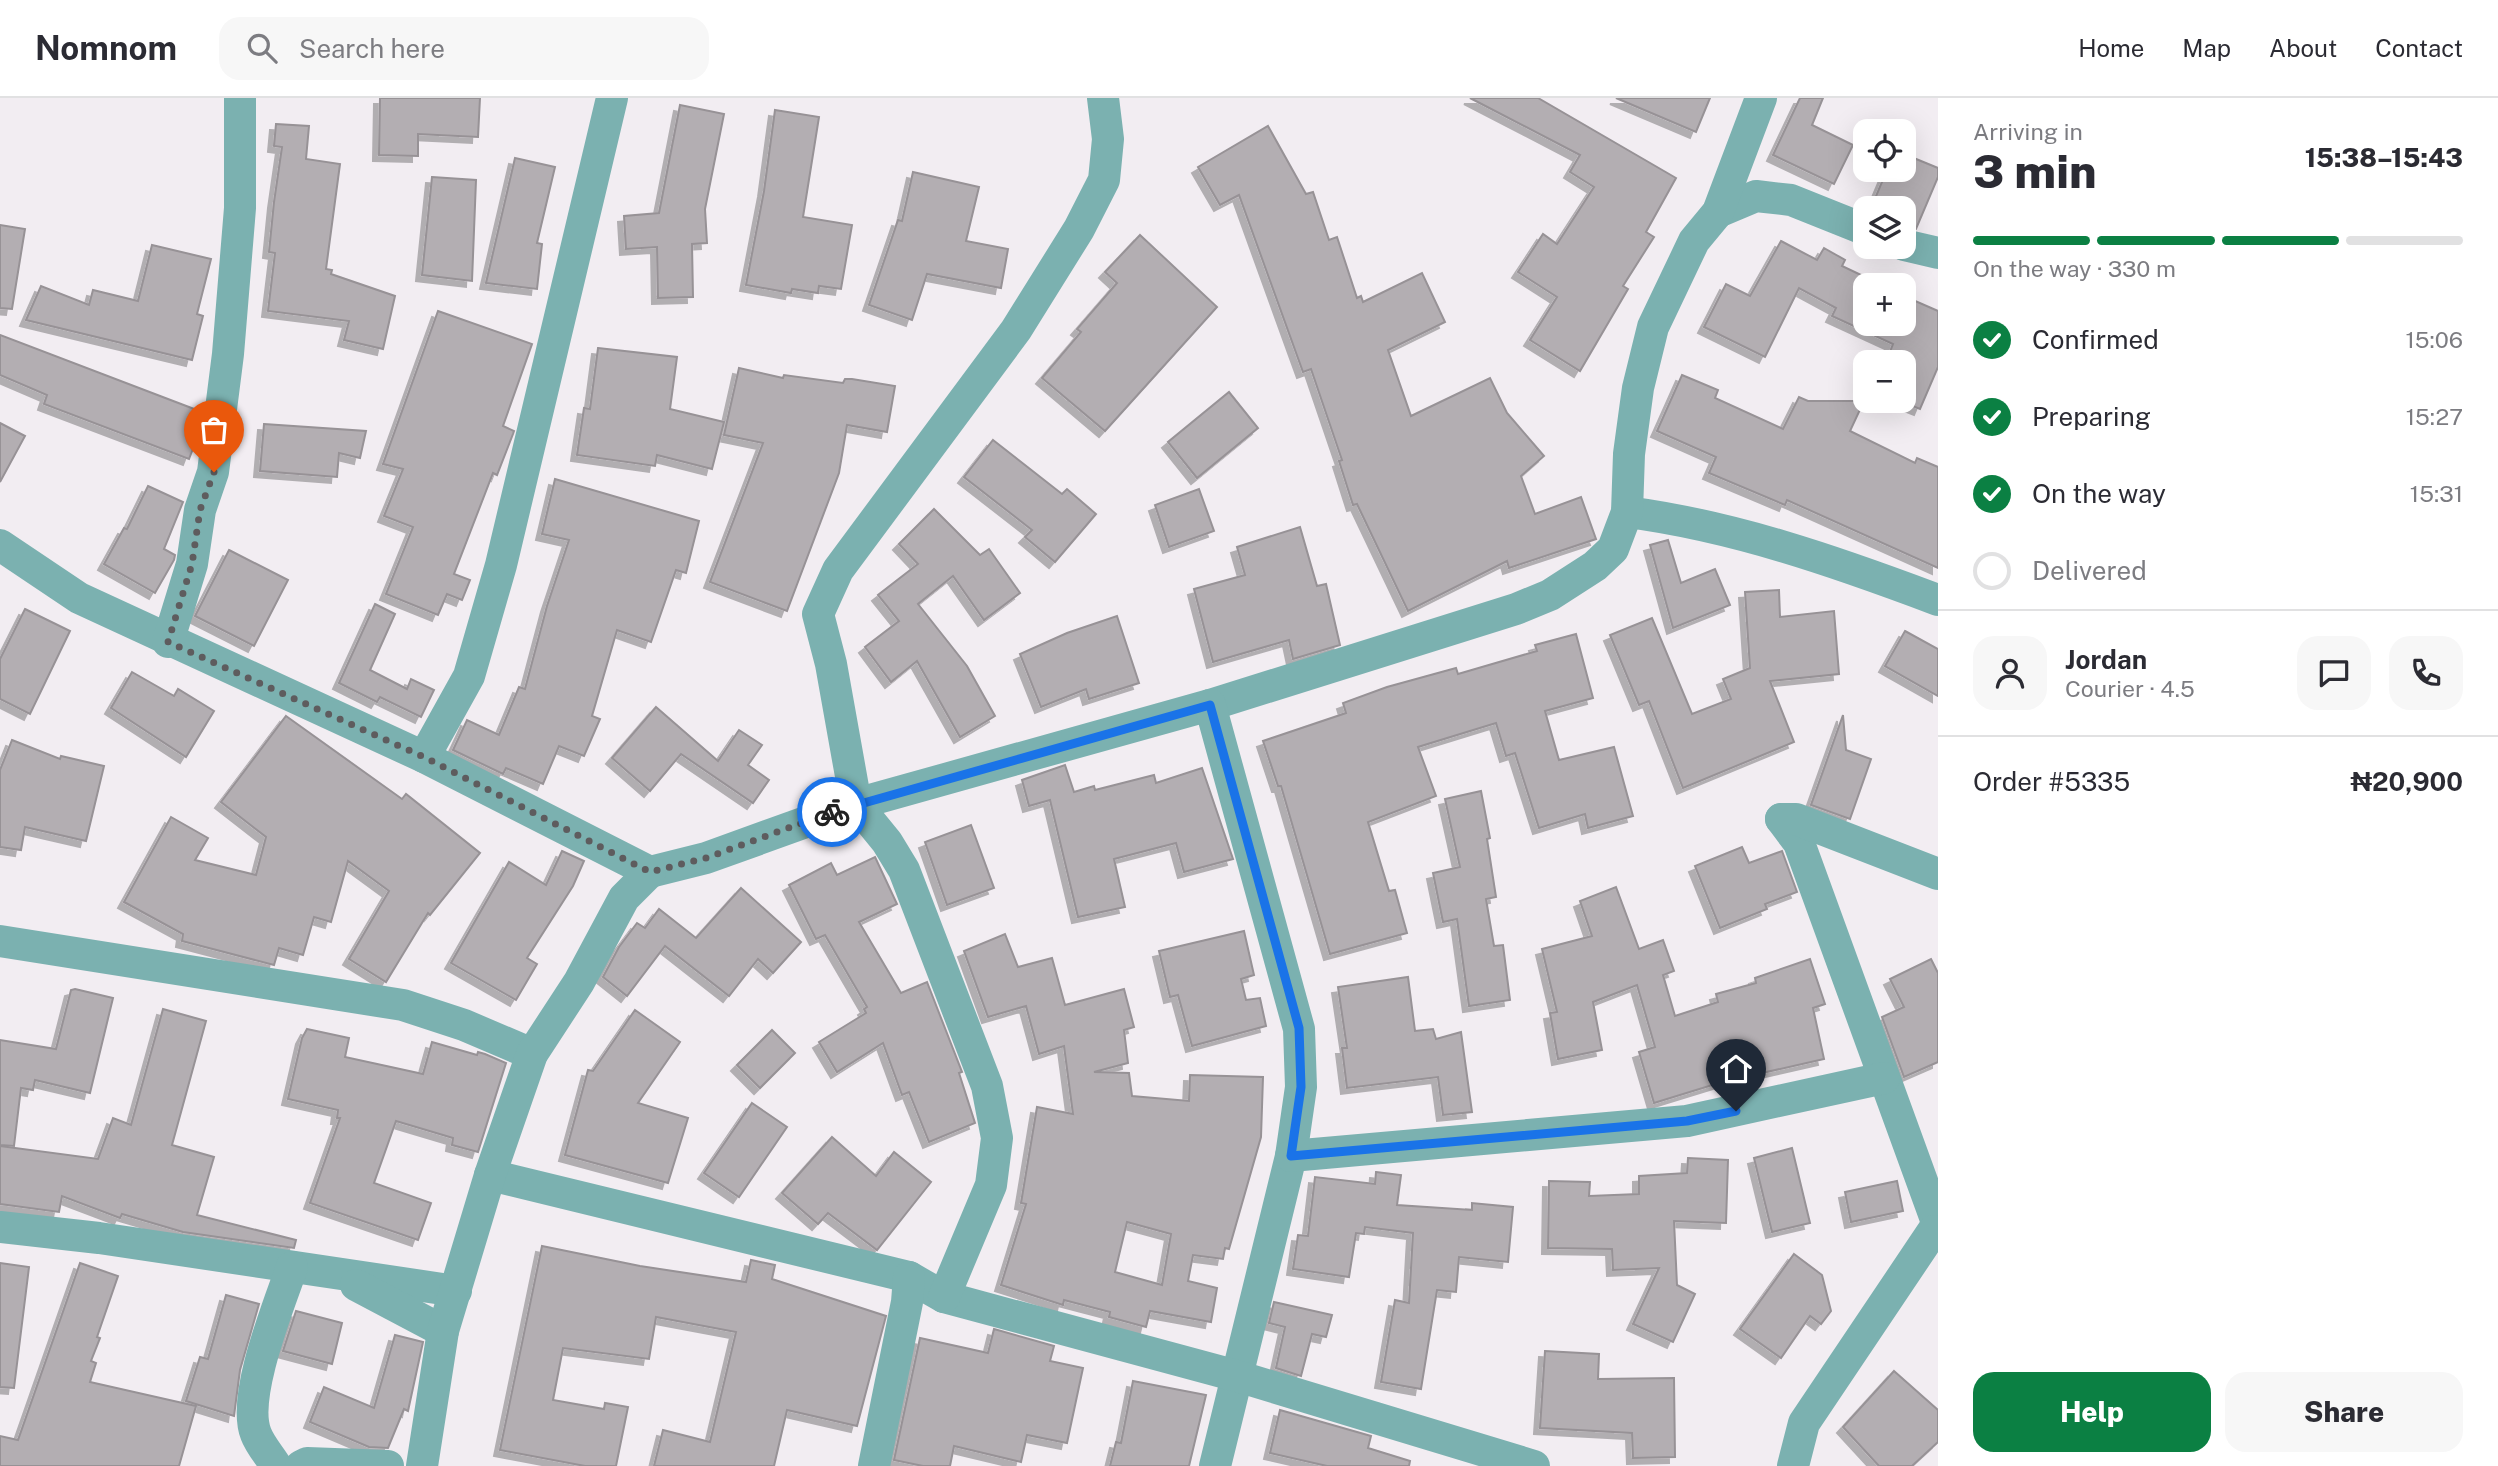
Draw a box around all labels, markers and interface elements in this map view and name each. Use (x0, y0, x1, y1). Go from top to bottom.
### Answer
search box (219, 17, 709, 80)
text: Nomnom (35, 29, 177, 67)
icon: search (243, 29, 281, 67)
text: Search here (299, 33, 445, 64)
text: Home (2078, 34, 2144, 62)
text: Map (2182, 34, 2231, 62)
text: About (2269, 34, 2337, 62)
text: Contact (2375, 34, 2463, 62)
text: Arriving in (1973, 118, 2083, 145)
map controls (1853, 119, 1916, 413)
button: locate (1853, 119, 1916, 182)
text: 15:38–15:43 (2305, 142, 2463, 173)
text: 3 min (1973, 144, 2097, 198)
button: layers (1853, 196, 1916, 259)
text: On the way · 330 m (1973, 255, 2176, 282)
button: + (1853, 273, 1916, 336)
icon: check (1973, 321, 2011, 359)
text: Confirmed (2032, 324, 2159, 355)
text: 15:06 (2405, 326, 2463, 353)
button: − (1853, 350, 1916, 413)
icon: check (1973, 398, 2011, 436)
pin (184, 400, 244, 472)
text: Preparing (2032, 401, 2151, 432)
text: 15:27 (2406, 403, 2463, 430)
icon: bag (195, 411, 233, 449)
icon: check (1973, 475, 2011, 513)
text: On the way (2032, 478, 2166, 509)
text: 15:31 (2410, 480, 2463, 507)
text: Delivered (2032, 555, 2147, 586)
button: person (1973, 636, 2047, 710)
button: chat (2297, 636, 2371, 710)
button: phone (2389, 636, 2463, 710)
text: Jordan (2065, 644, 2147, 675)
text: Courier · 4.5 (2065, 675, 2195, 702)
text: Order #5335 (1973, 766, 2130, 797)
text: ₦20,900 (2350, 766, 2463, 797)
courier (797, 777, 867, 847)
icon: bike (813, 793, 851, 831)
pin (1706, 1039, 1766, 1111)
icon: home (1717, 1050, 1755, 1088)
button: Help (1973, 1372, 2211, 1452)
button: Share (2225, 1372, 2463, 1452)

